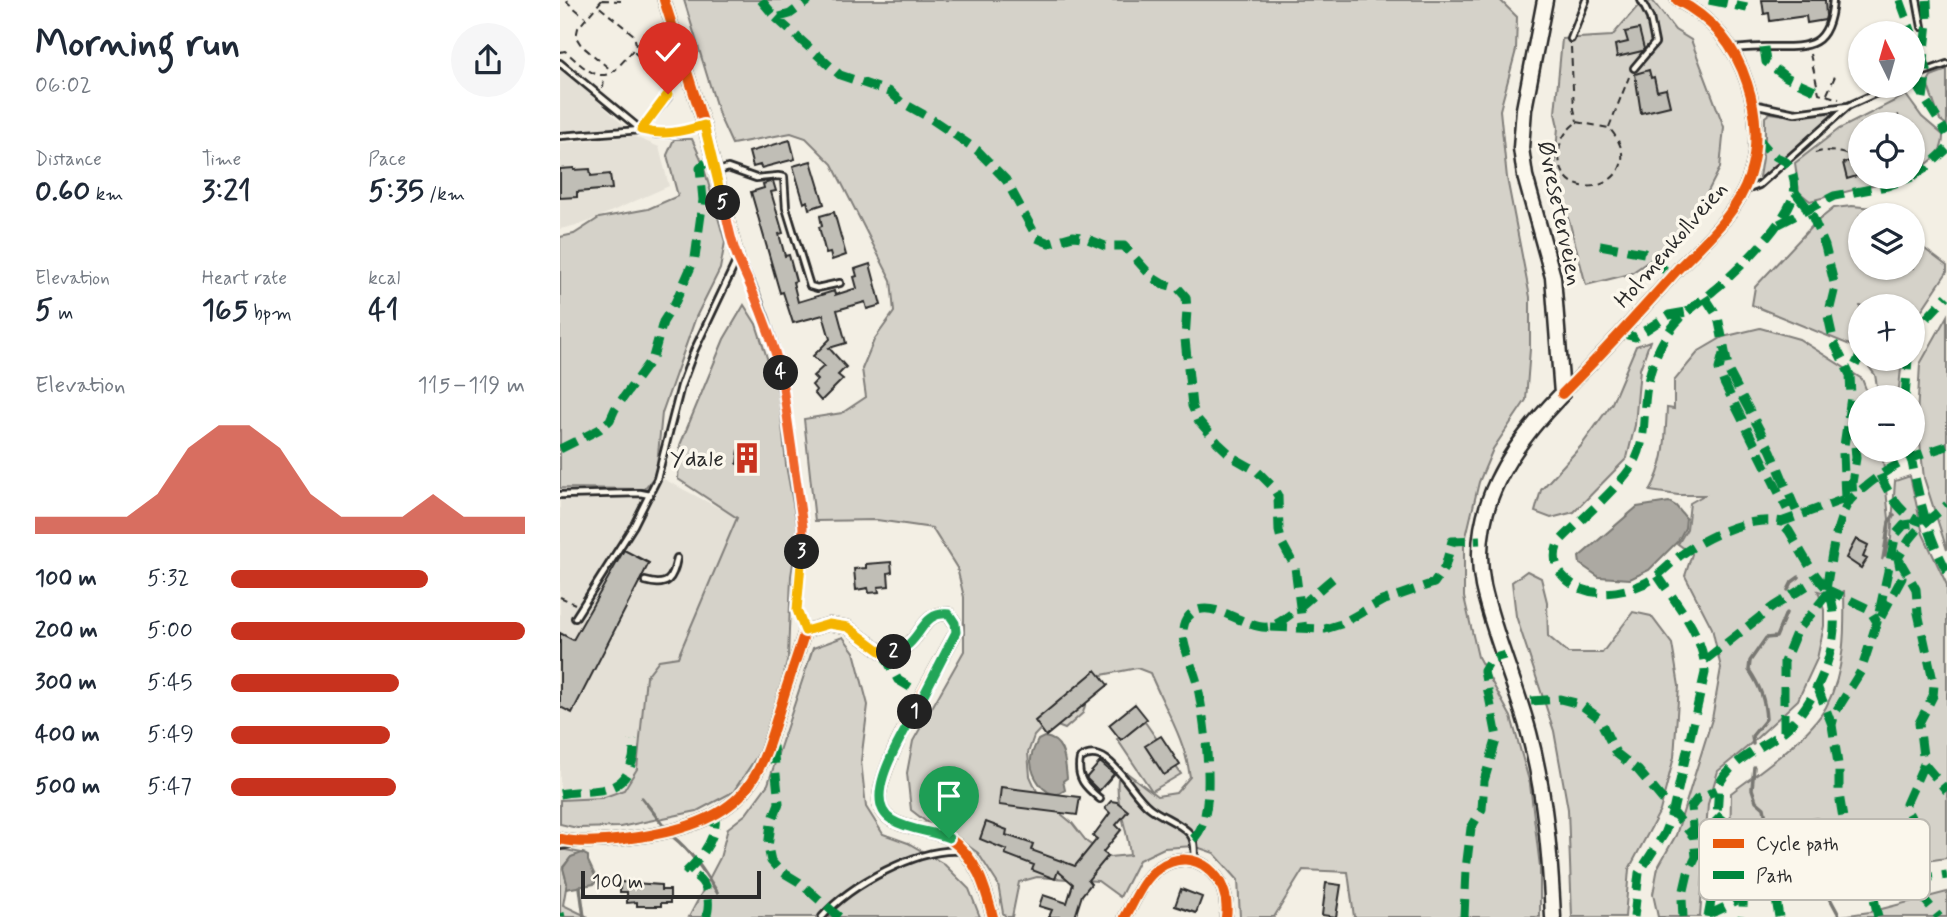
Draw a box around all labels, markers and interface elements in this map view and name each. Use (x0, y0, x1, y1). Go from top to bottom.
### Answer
text: Morning run (35, 20, 240, 69)
north arrow (1848, 21, 1925, 98)
map controls (1848, 21, 1925, 462)
pin (638, 22, 698, 94)
button: share (451, 23, 525, 97)
icon: check (649, 33, 687, 71)
text: 06:02 (35, 71, 92, 101)
button: locate (1848, 112, 1925, 189)
street label: Øvreseterveien (1529, 138, 1589, 288)
text: Distance (35, 147, 102, 172)
text: Time (202, 147, 241, 172)
text: Pace (368, 147, 406, 172)
text: 0.60 (35, 172, 91, 211)
text: 3:21 (202, 172, 251, 211)
text: 5:35 (368, 172, 424, 211)
street label: Holmenkollveien (1608, 175, 1735, 315)
text: km (91, 182, 123, 207)
text: /km (424, 182, 465, 207)
pin: 5 (706, 186, 740, 220)
text: 5 (717, 190, 728, 215)
button: layers (1848, 203, 1925, 280)
text: Elevation (35, 266, 110, 291)
text: Heart rate (202, 266, 287, 291)
text: kcal (368, 266, 400, 291)
text: 5 (35, 291, 53, 330)
text: 165 (202, 291, 248, 330)
text: 41 (368, 291, 399, 330)
button: + (1848, 294, 1925, 371)
text: m (53, 301, 73, 326)
text: bpm (248, 301, 292, 326)
pin: 4 (764, 356, 798, 390)
text: 4 (775, 360, 786, 385)
text: Elevation (35, 371, 126, 401)
text: 115–119 m (418, 371, 525, 401)
button: − (1848, 385, 1925, 462)
building icon: Ydale (730, 441, 764, 475)
place label: Ydale (670, 445, 724, 475)
pin: 3 (784, 534, 820, 570)
text: 3 (797, 539, 806, 564)
text: 100 m (35, 564, 97, 594)
text: 5:32 (147, 564, 189, 594)
text: 200 m (35, 616, 98, 646)
text: 5:00 (147, 616, 193, 646)
pin: 2 (876, 634, 912, 670)
text: 2 (889, 639, 898, 664)
text: 300 m (35, 668, 97, 698)
text: 5:45 (147, 668, 193, 698)
pin: 1 (898, 694, 932, 730)
text: 1 (910, 699, 919, 724)
text: 400 m (35, 720, 100, 750)
text: 5:49 (147, 720, 194, 750)
pin (919, 766, 979, 838)
text: 500 m (35, 772, 100, 802)
text: 5:47 (147, 772, 192, 802)
icon: arrive (930, 777, 968, 815)
legend (1699, 819, 1930, 900)
text: Cycle path (1756, 832, 1839, 857)
text: Path (1756, 864, 1793, 889)
scale bar (581, 868, 761, 900)
text: 100 m (592, 870, 643, 895)

